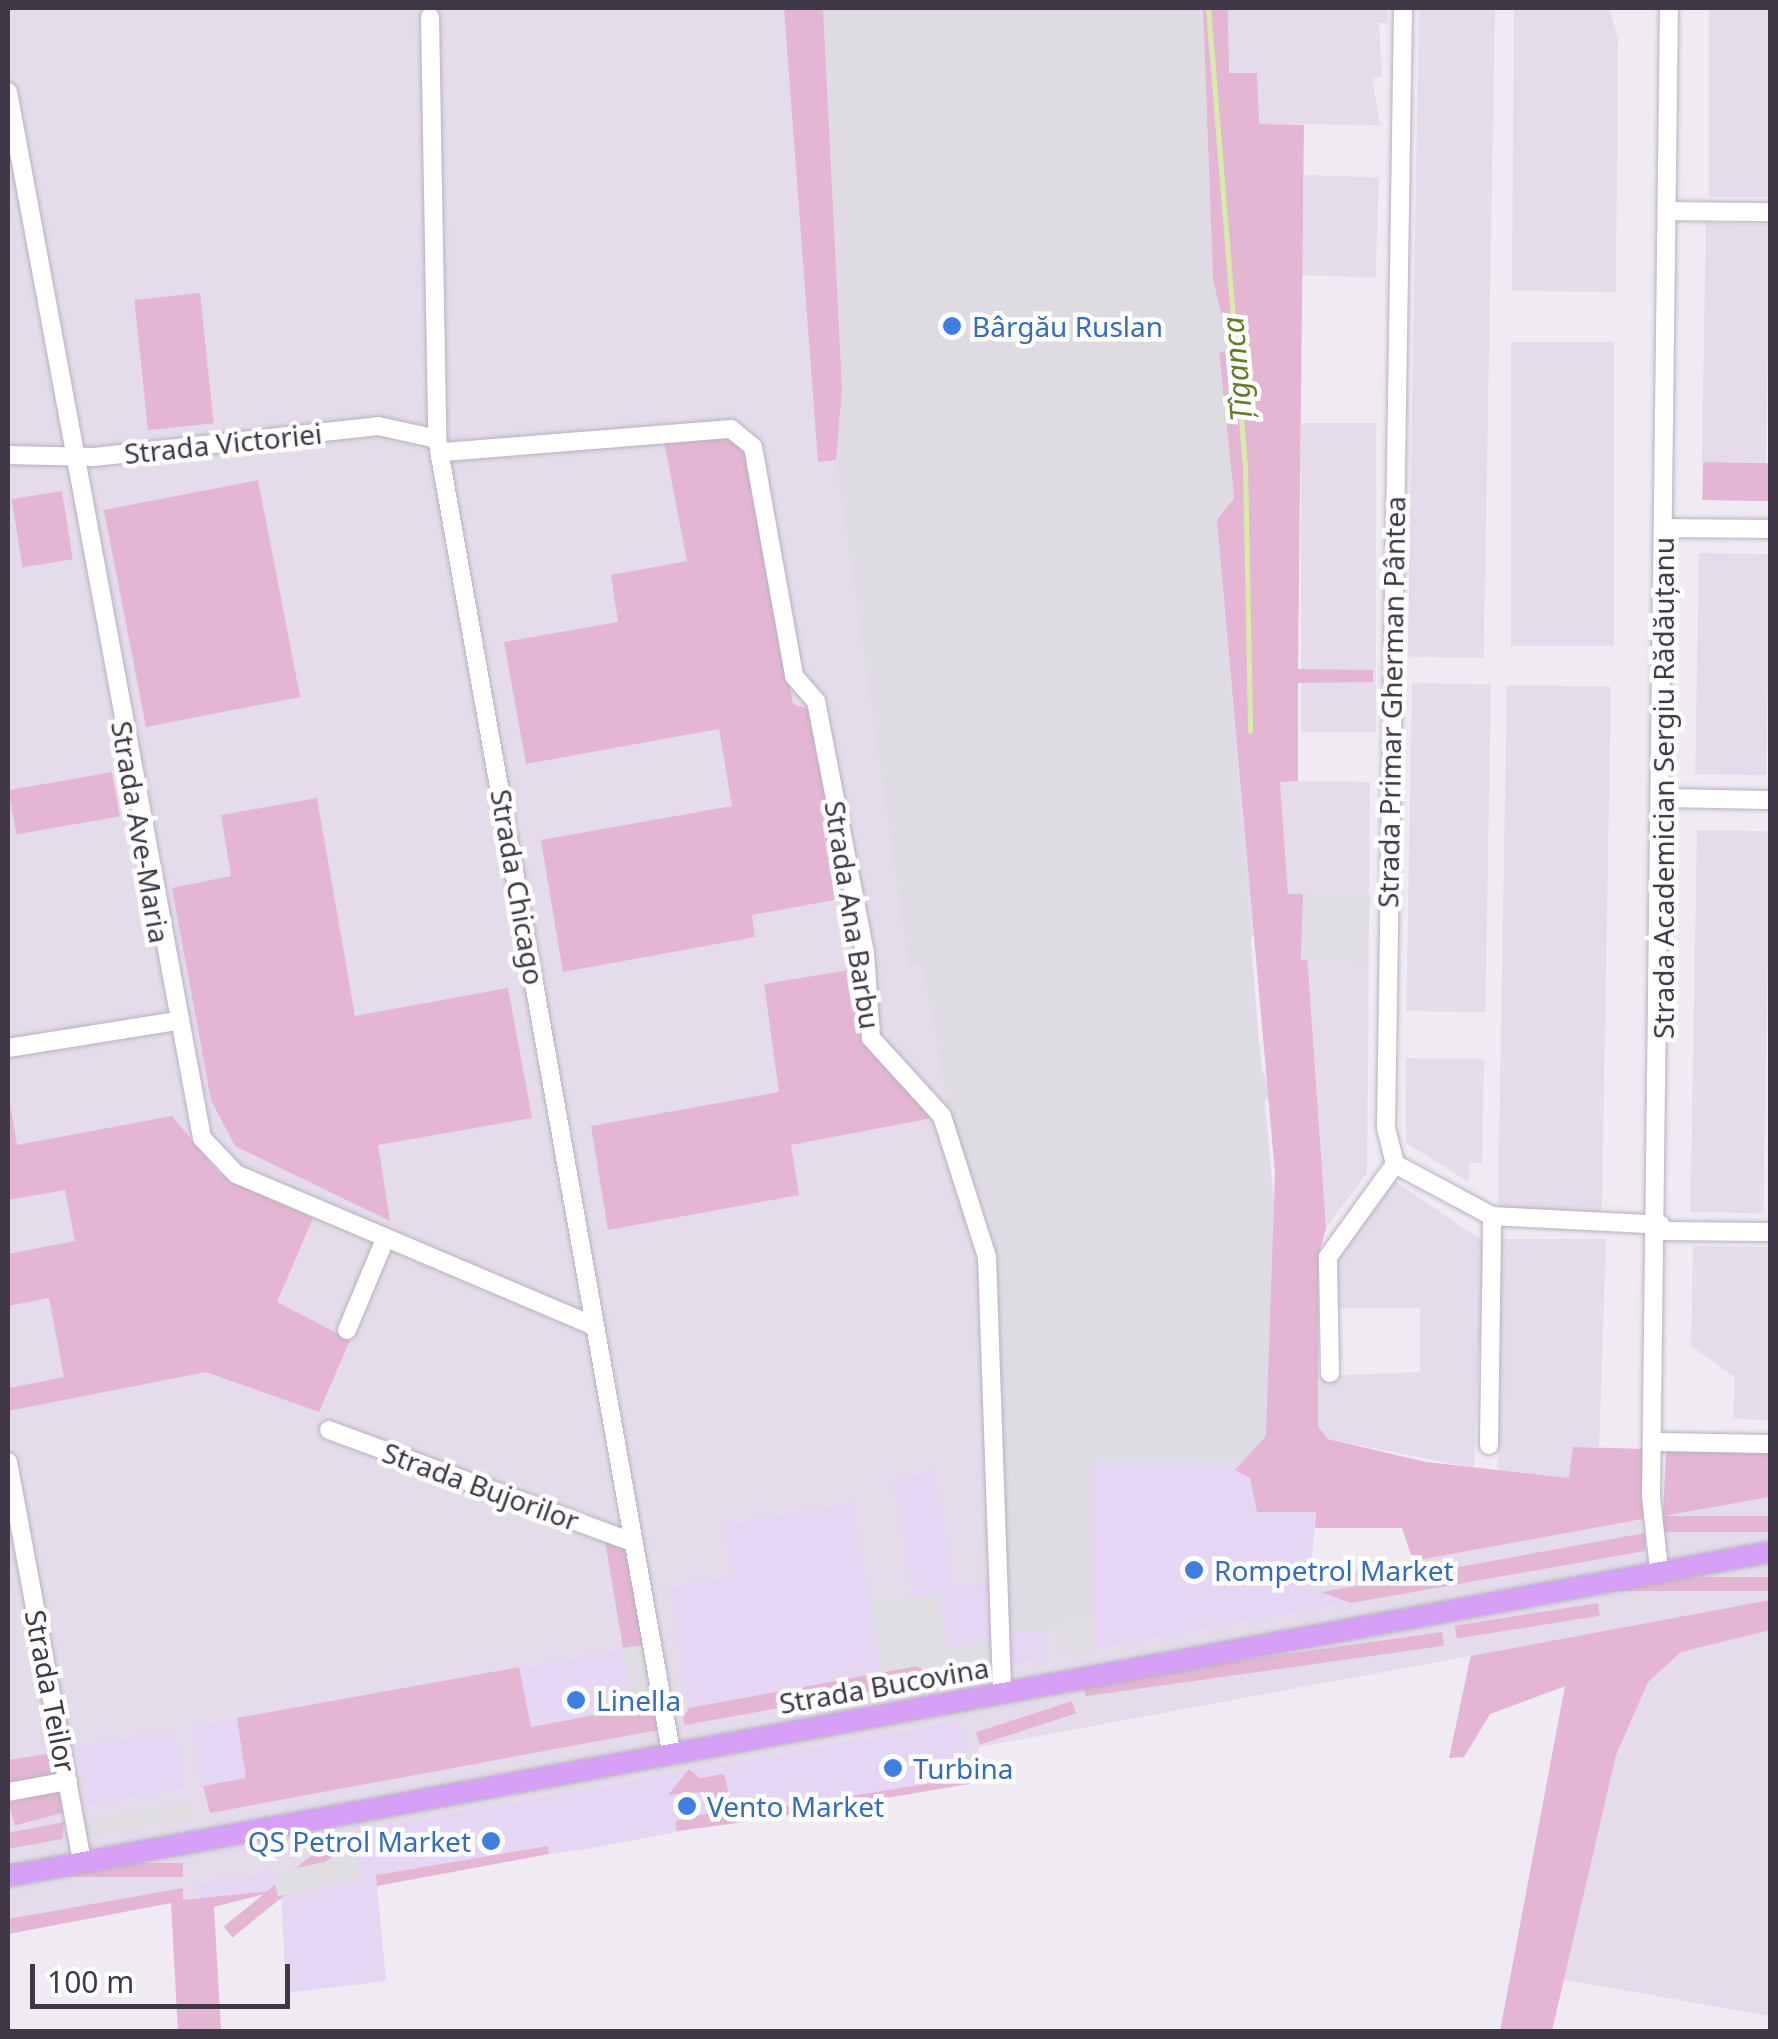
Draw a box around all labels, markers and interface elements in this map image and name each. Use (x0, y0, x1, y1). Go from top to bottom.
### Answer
place label: Bârgău Ruslan (972, 309, 1163, 343)
marker: Bârgău Ruslan (941, 315, 963, 337)
water label: Țîganca (1214, 315, 1260, 423)
street label: Strada Victoriei (122, 416, 324, 470)
street label: Strada Primar Gherman Pântea (1371, 496, 1411, 908)
street label: Strada Academician Sergiu Rădăuțanu (1646, 537, 1680, 1039)
street label: Strada Ave-Maria (105, 718, 177, 946)
street label: Strada Chicago (484, 787, 552, 987)
street label: Strada Ana Barbu (818, 799, 888, 1031)
street label: Strada Bujorilor (378, 1435, 584, 1537)
place label: Rompetrol Market (1214, 1553, 1454, 1587)
marker: Rompetrol Market (1183, 1559, 1205, 1581)
street label: Strada Teilor (19, 1607, 83, 1775)
street label: Strada Bucovina (777, 1650, 991, 1720)
place label: Linella (596, 1683, 681, 1717)
marker: Linella (565, 1689, 587, 1711)
place label: Turbina (913, 1751, 1013, 1785)
marker: Turbina (882, 1757, 904, 1779)
place label: Vento Market (707, 1789, 884, 1823)
marker: Vento Market (676, 1795, 698, 1817)
place label: QS Petrol Market (248, 1824, 471, 1858)
marker: QS Petrol Market (480, 1830, 502, 1852)
scale bar (35, 1944, 295, 2006)
text: 100 m (47, 1961, 134, 2002)

